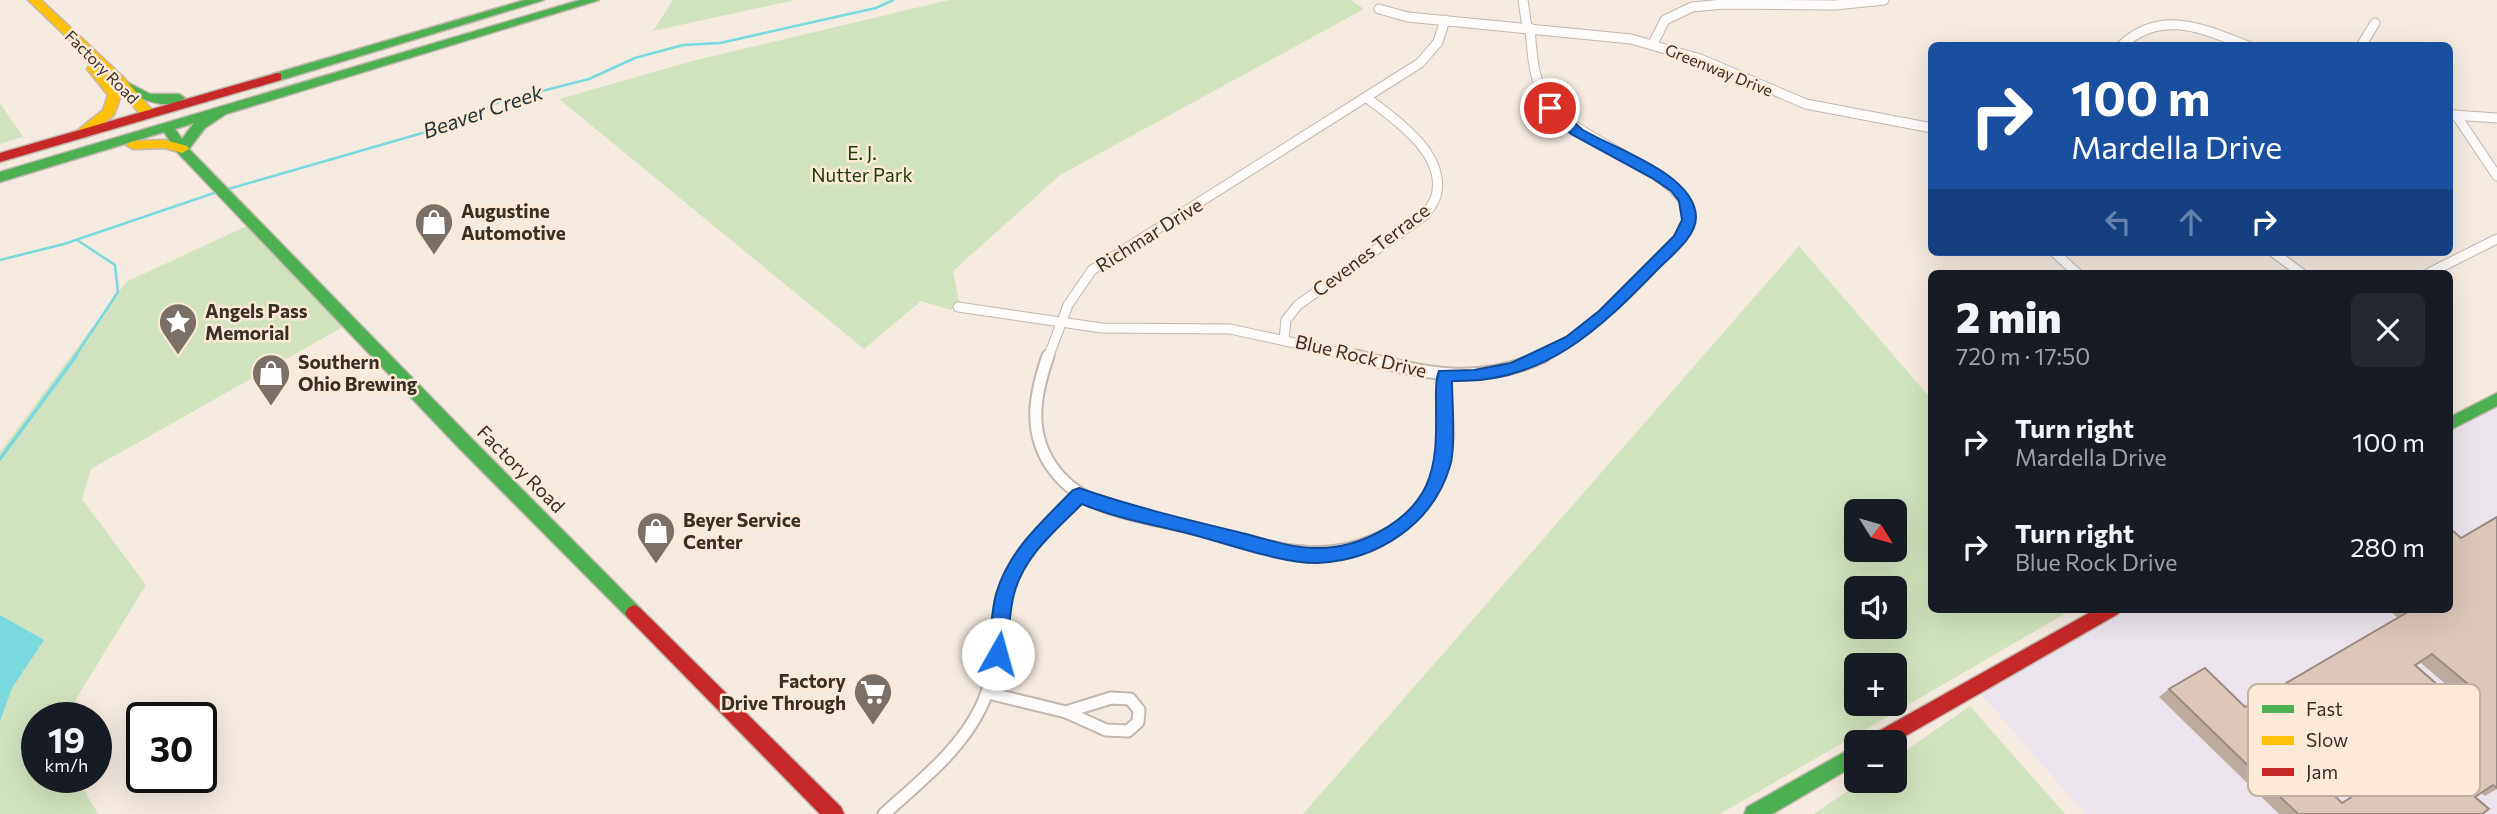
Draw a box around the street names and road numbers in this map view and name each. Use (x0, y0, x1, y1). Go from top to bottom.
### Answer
street label: Factory Road (62, 26, 143, 107)
street label: Greenway Drive (1663, 39, 1776, 100)
street label: Richmar Drive (1091, 193, 1206, 277)
street label: Cevenes Terrace (1308, 198, 1434, 301)
street label: Blue Rock Drive (1293, 329, 1429, 382)
street label: Factory Road (473, 420, 570, 517)

